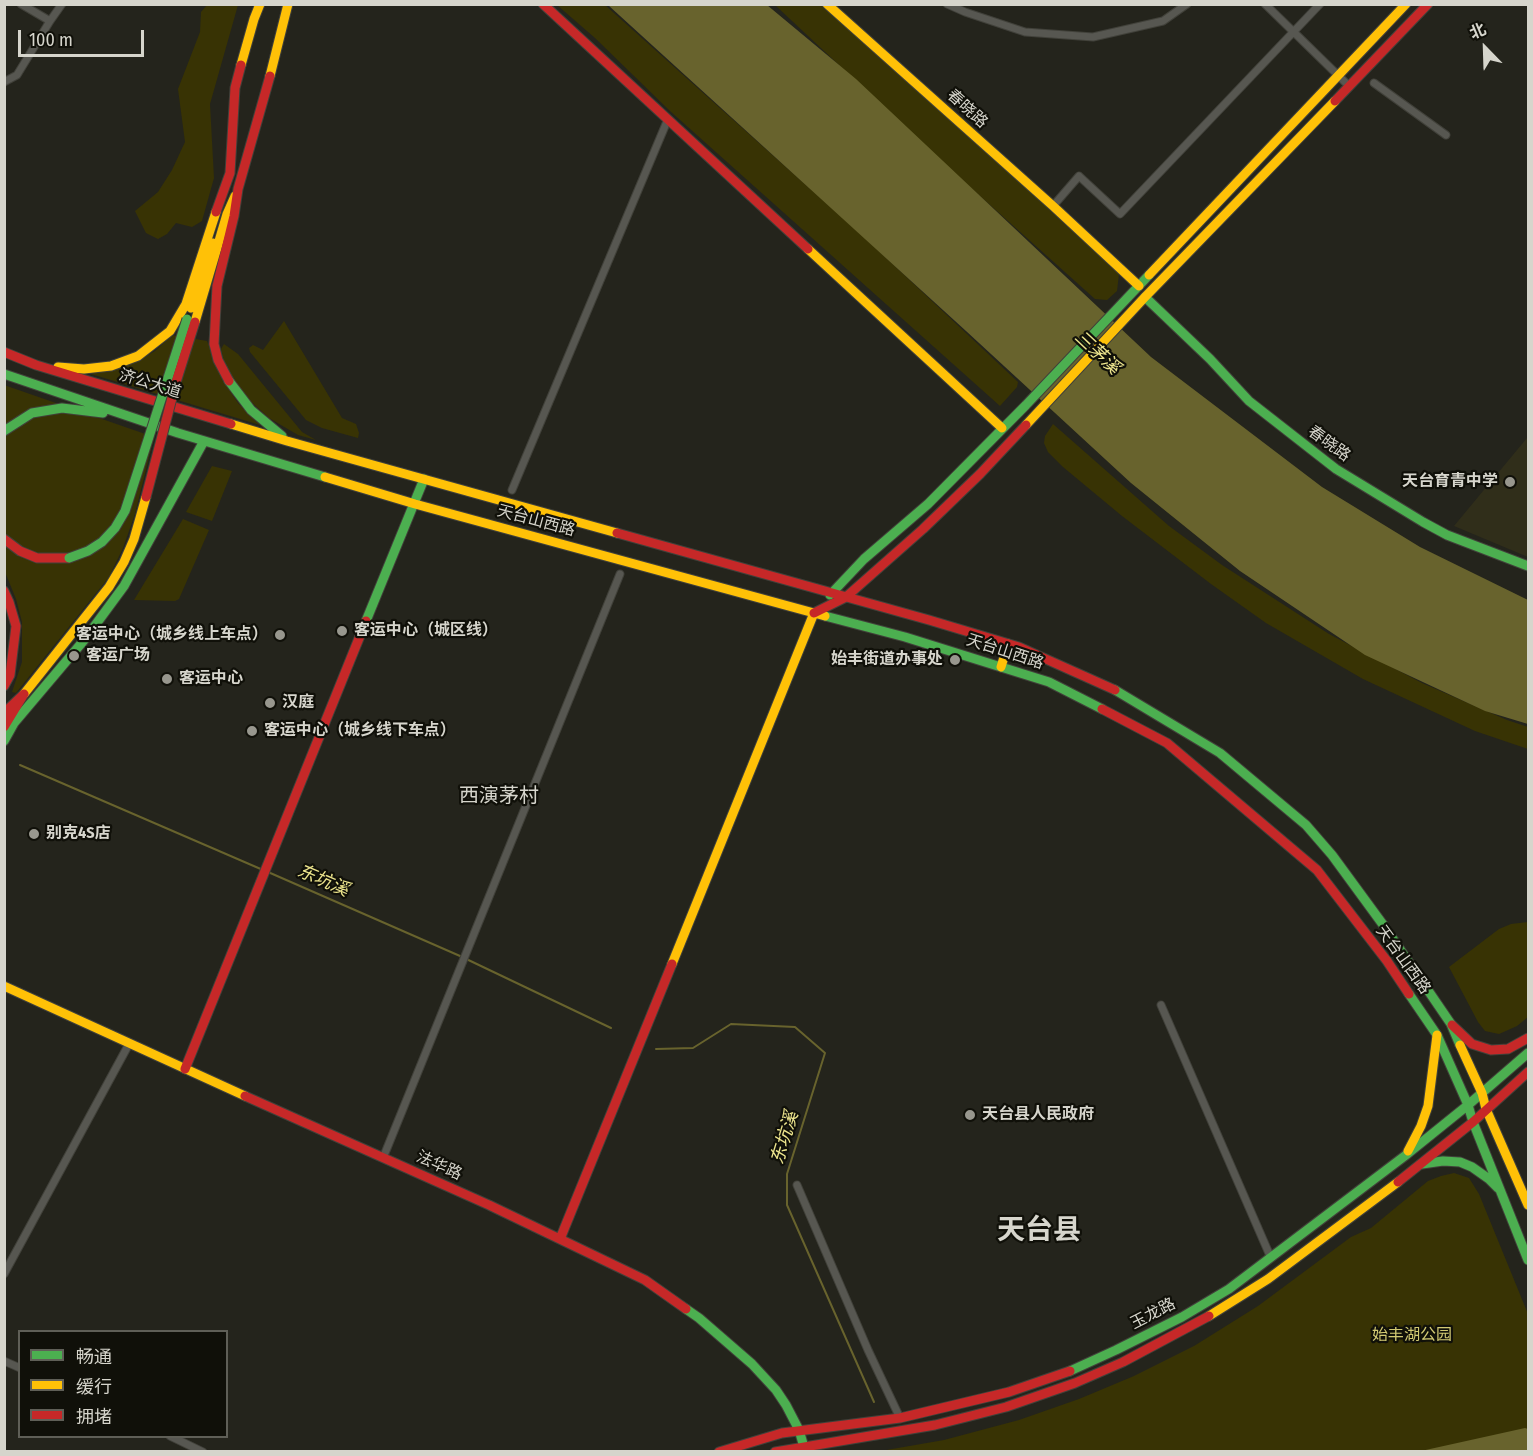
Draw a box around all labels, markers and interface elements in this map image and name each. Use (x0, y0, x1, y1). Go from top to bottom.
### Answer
scale bar (21, 18, 147, 56)
north arrow (1455, 18, 1515, 78)
text: 北 (1467, 19, 1489, 43)
text: 100 m (29, 29, 73, 51)
street label: 春晓路 (943, 86, 991, 132)
water label: 三茅溪 (1070, 327, 1124, 379)
street label: 济公大道 (117, 365, 183, 403)
street label: 春晓路 (1304, 422, 1354, 466)
place label: 天台育青中学 (1402, 472, 1498, 492)
marker: 天台育青中学 (1503, 475, 1517, 489)
street label: 天台山西路 (495, 501, 577, 541)
place label: 客运中心（城区线） (354, 621, 498, 641)
marker: 客运中心（城区线） (335, 624, 349, 638)
place label: 客运中心（城乡线上车点） (76, 625, 268, 645)
marker: 客运中心（城乡线上车点） (273, 628, 287, 642)
street label: 天台山西路 (964, 631, 1046, 673)
place label: 客运广场 (86, 646, 150, 666)
marker: 客运广场 (67, 649, 81, 663)
place label: 始丰街道办事处 (831, 650, 943, 670)
marker: 始丰街道办事处 (948, 653, 962, 667)
place label: 客运中心 (179, 669, 243, 689)
marker: 客运中心 (160, 672, 174, 686)
place label: 汉庭 (282, 693, 314, 713)
marker: 汉庭 (263, 696, 277, 710)
place label: 客运中心（城乡线下车点） (264, 721, 456, 741)
marker: 客运中心（城乡线下车点） (245, 724, 259, 738)
district label: 西演茅村 (459, 784, 539, 808)
place label: 别克4S店 (46, 824, 111, 844)
marker: 别克4S店 (27, 827, 41, 841)
water label: 东坑溪 (294, 861, 352, 901)
street label: 天台山西路 (1372, 922, 1434, 998)
place label: 天台县人民政府 (982, 1105, 1094, 1125)
marker: 天台县人民政府 (963, 1108, 977, 1122)
water label: 东坑溪 (767, 1109, 803, 1167)
street label: 法华路 (413, 1147, 465, 1185)
district label: 天台县 (997, 1214, 1081, 1248)
street label: 玉龙路 (1127, 1295, 1179, 1333)
park label: 始丰湖公园 (1372, 1326, 1452, 1346)
legend (18, 1330, 228, 1438)
text: 畅通 (76, 1346, 112, 1368)
text: 缓行 (76, 1376, 112, 1398)
text: 拥堵 (76, 1406, 112, 1428)

